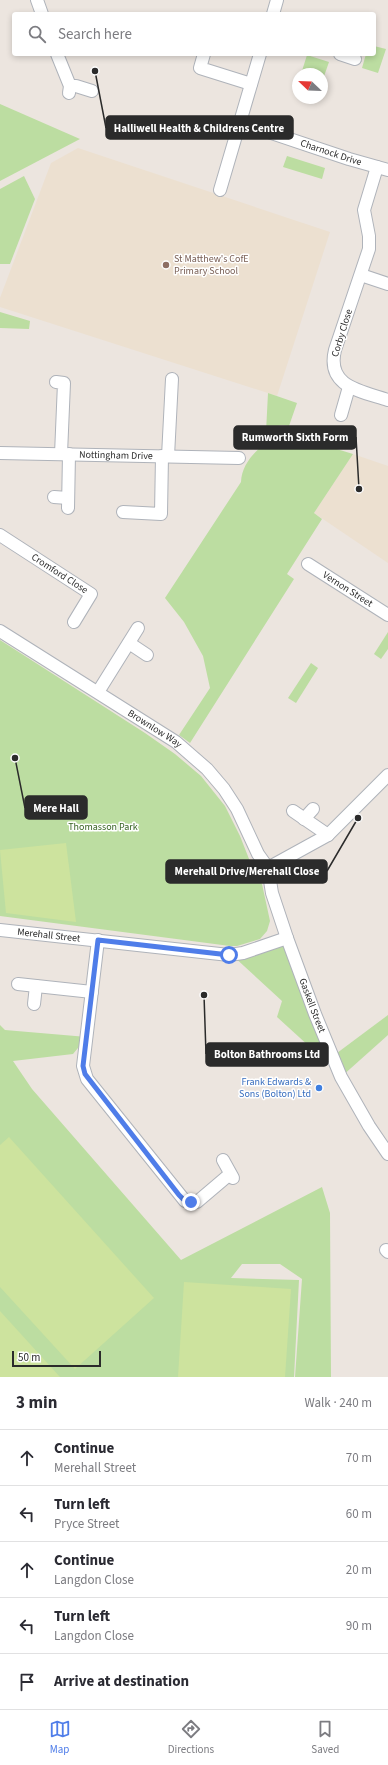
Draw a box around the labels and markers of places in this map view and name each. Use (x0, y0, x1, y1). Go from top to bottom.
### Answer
callout: Halliwell Health & Childrens Centre (106, 116, 293, 139)
place label: St Matthew's CofE Primary School (174, 252, 249, 278)
marker: St Matthew's CofE Primary School (161, 260, 171, 270)
callout: Rumworth Sixth Form (234, 426, 356, 449)
callout: Mere Hall (25, 796, 87, 819)
callout: Merehall Drive/Merehall Close (166, 860, 327, 883)
callout: Bolton Bathrooms Ltd (206, 1043, 328, 1066)
place label: Frank Edwards & Sons (Bolton) Ltd (239, 1075, 311, 1101)
marker: Frank Edwards & Sons (Bolton) Ltd (314, 1083, 324, 1093)

